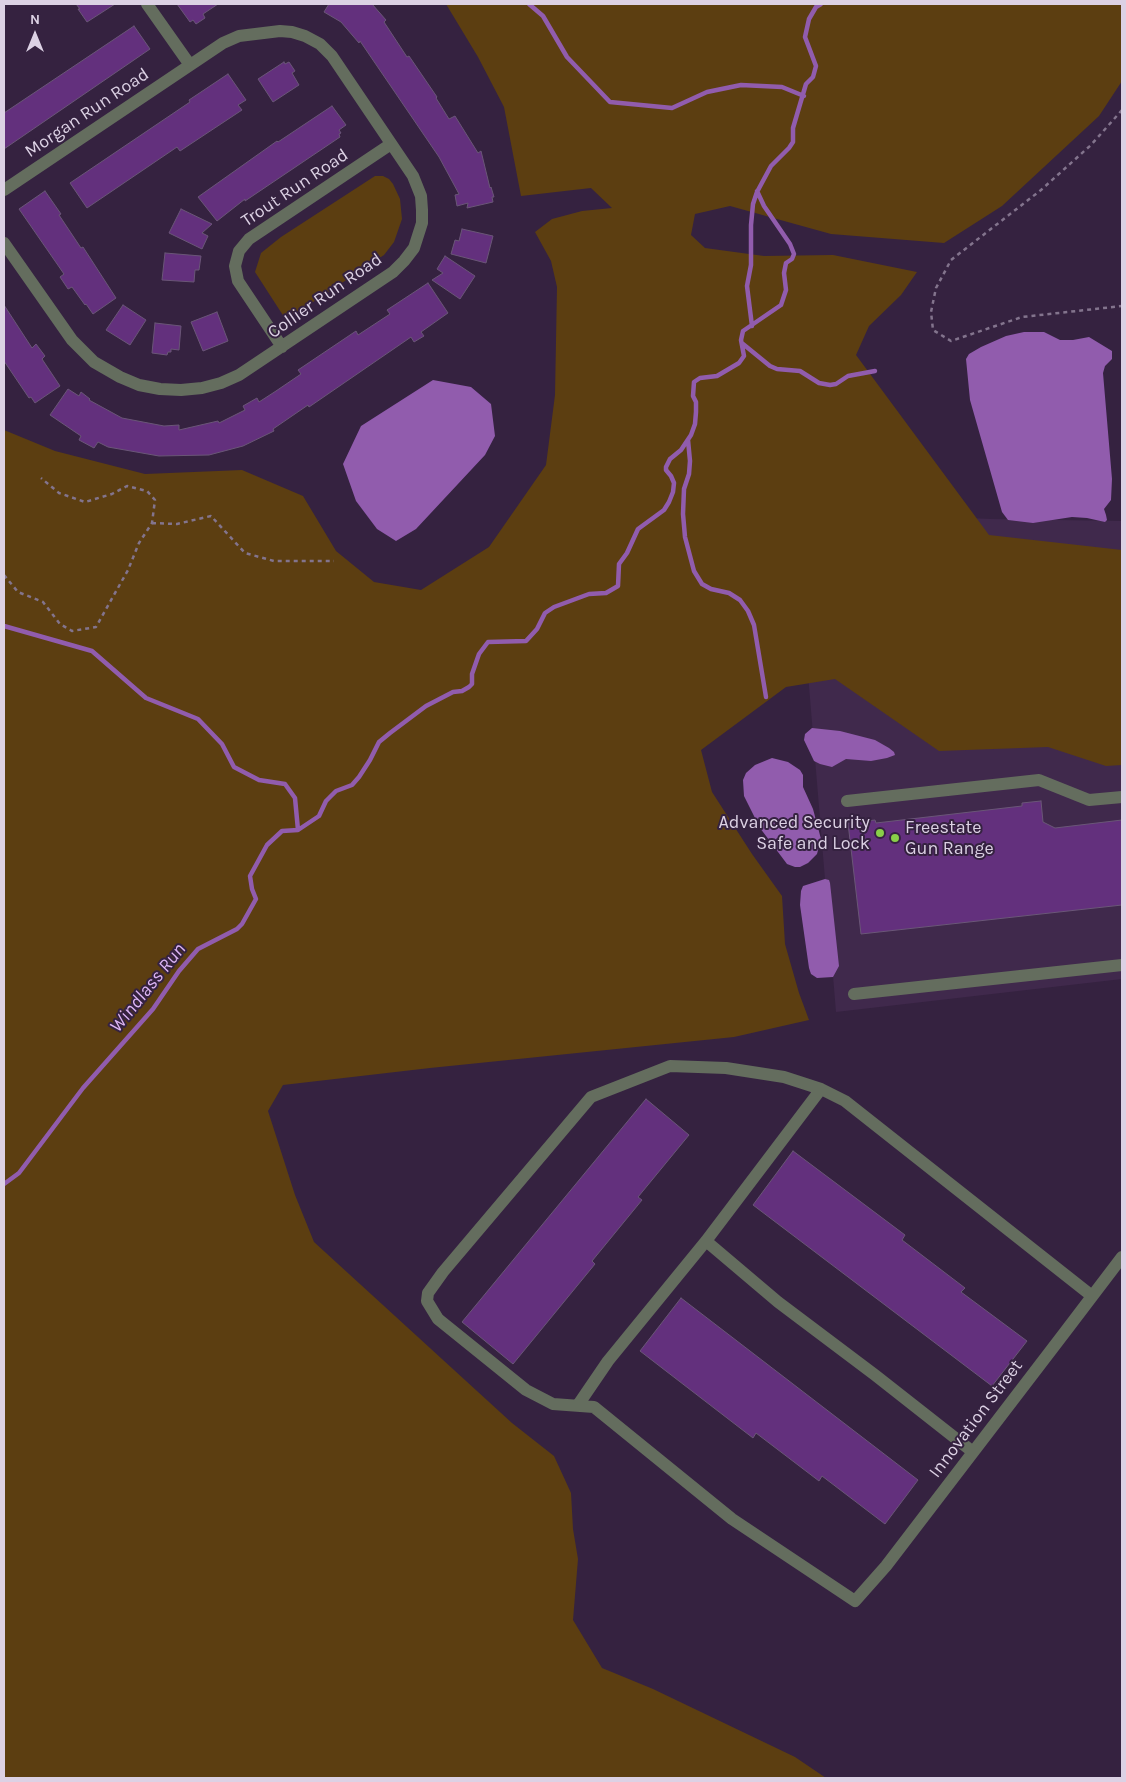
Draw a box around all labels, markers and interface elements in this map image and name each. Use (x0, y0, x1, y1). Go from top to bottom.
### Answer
north arrow (10, 10, 60, 60)
text: N (30, 11, 40, 28)
street label: Morgan Run Road (21, 64, 153, 162)
street label: Trout Run Road (237, 144, 353, 232)
street label: Collier Run Road (264, 248, 386, 344)
place label: Advanced Security Safe and Lock (718, 812, 870, 854)
place label: Freestate Gun Range (905, 817, 994, 860)
marker: Advanced Security Safe and Lock (874, 827, 886, 839)
marker: Freestate Gun Range (889, 832, 901, 844)
water label: Windlass Run (105, 939, 191, 1037)
street label: Innovation Street (925, 1356, 1027, 1482)

